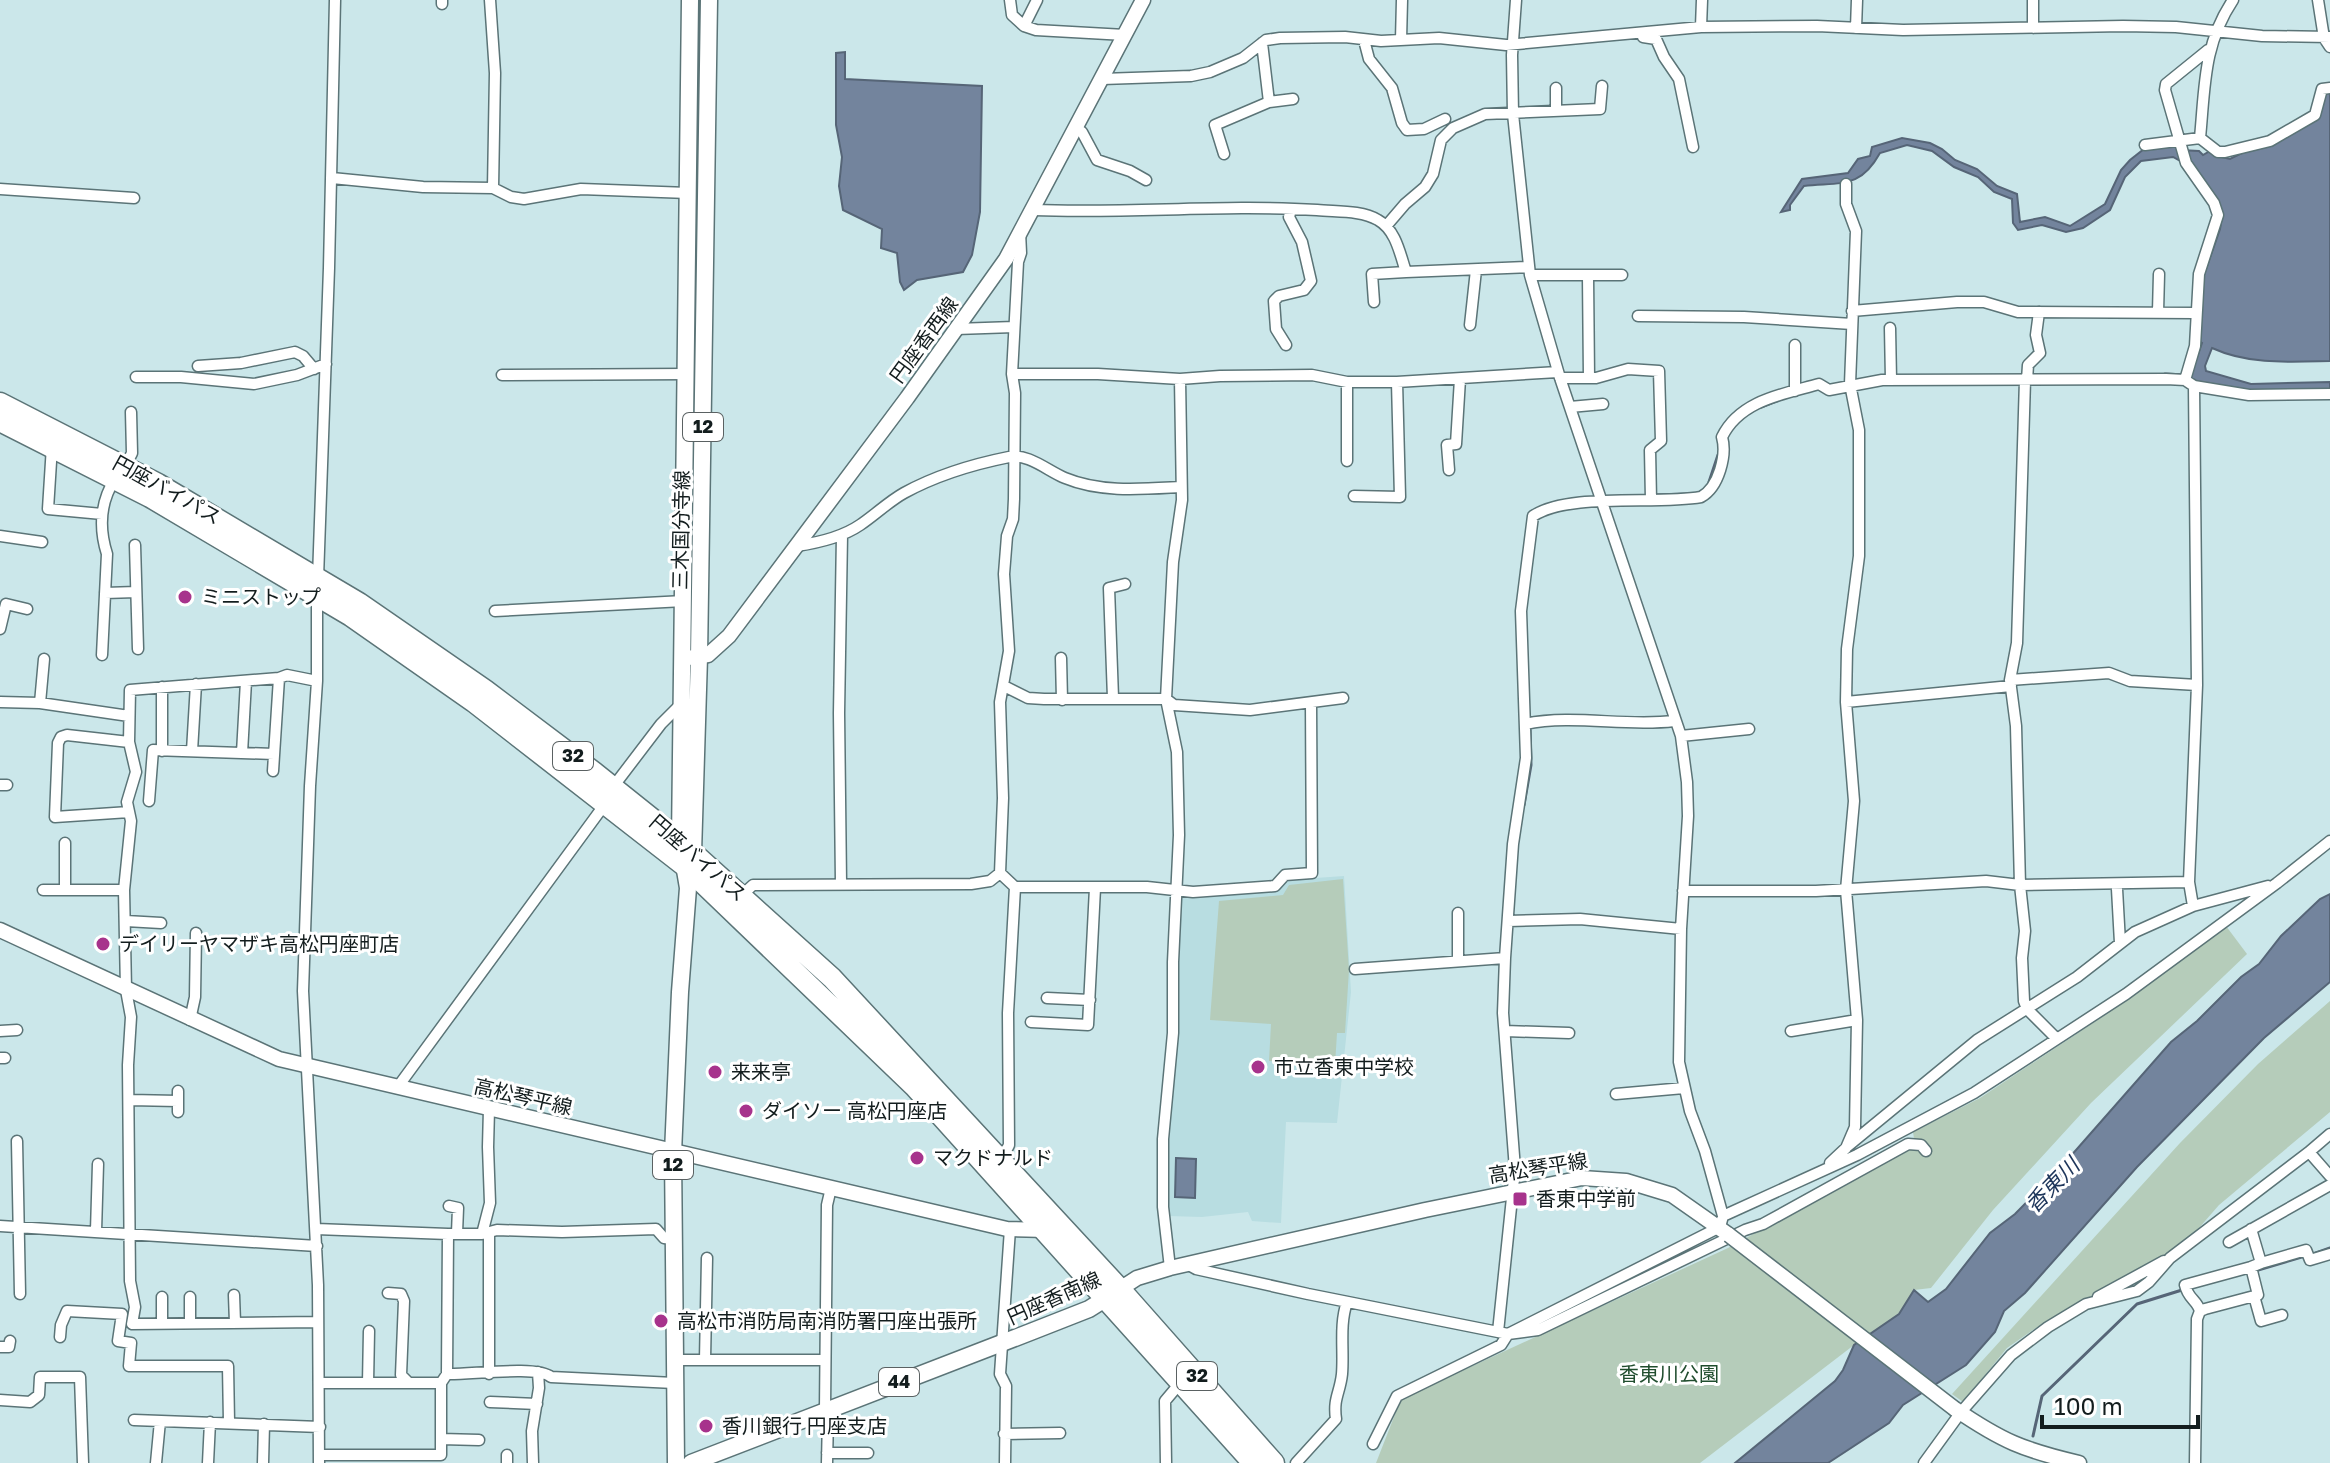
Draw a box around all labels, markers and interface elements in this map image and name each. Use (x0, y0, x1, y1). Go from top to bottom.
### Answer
street label: 円座香西線 (884, 292, 962, 387)
road number: 12 (683, 413, 723, 441)
street label: 円座バイパス (109, 450, 226, 529)
street label: 三木国分寺線 (667, 470, 693, 590)
place label: ミニストップ (201, 584, 321, 608)
marker: ミニストップ (176, 588, 194, 606)
road number: 32 (553, 742, 593, 770)
street label: 円座バイパス (646, 809, 752, 906)
place label: デイリーヤマザキ高松円座町店 (119, 931, 399, 955)
marker: デイリーヤマザキ高松円座町店 (94, 935, 112, 953)
place label: 市立香東中学校 (1274, 1054, 1414, 1078)
marker: 市立香東中学校 (1249, 1058, 1267, 1076)
place label: 来来亭 (731, 1059, 791, 1083)
marker: 来来亭 (706, 1063, 724, 1081)
street label: 高松琴平線 (472, 1073, 575, 1119)
place label: ダイソー 高松円座店 (762, 1098, 947, 1122)
marker: ダイソー 高松円座店 (737, 1102, 755, 1120)
place label: マクドナルド (933, 1145, 1053, 1169)
street label: 高松琴平線 (1487, 1147, 1589, 1187)
marker: マクドナルド (908, 1149, 926, 1167)
water label: 香東川 (2019, 1150, 2086, 1218)
road number: 12 (653, 1151, 693, 1179)
place label: 香東中学前 (1536, 1186, 1636, 1210)
marker: 香東中学前 (1511, 1190, 1529, 1208)
street label: 円座香南線 (1003, 1266, 1104, 1328)
place label: 高松市消防局南消防署円座出張所 (677, 1308, 977, 1332)
marker: 高松市消防局南消防署円座出張所 (652, 1312, 670, 1330)
park label: 香東川公園 (1619, 1361, 1719, 1385)
road number: 32 (1177, 1362, 1217, 1390)
road number: 44 (879, 1368, 919, 1396)
scale bar (2042, 1379, 2198, 1429)
text: 100 m (2054, 1391, 2123, 1420)
place label: 香川銀行 円座支店 (722, 1413, 887, 1437)
marker: 香川銀行 円座支店 (697, 1417, 715, 1435)

